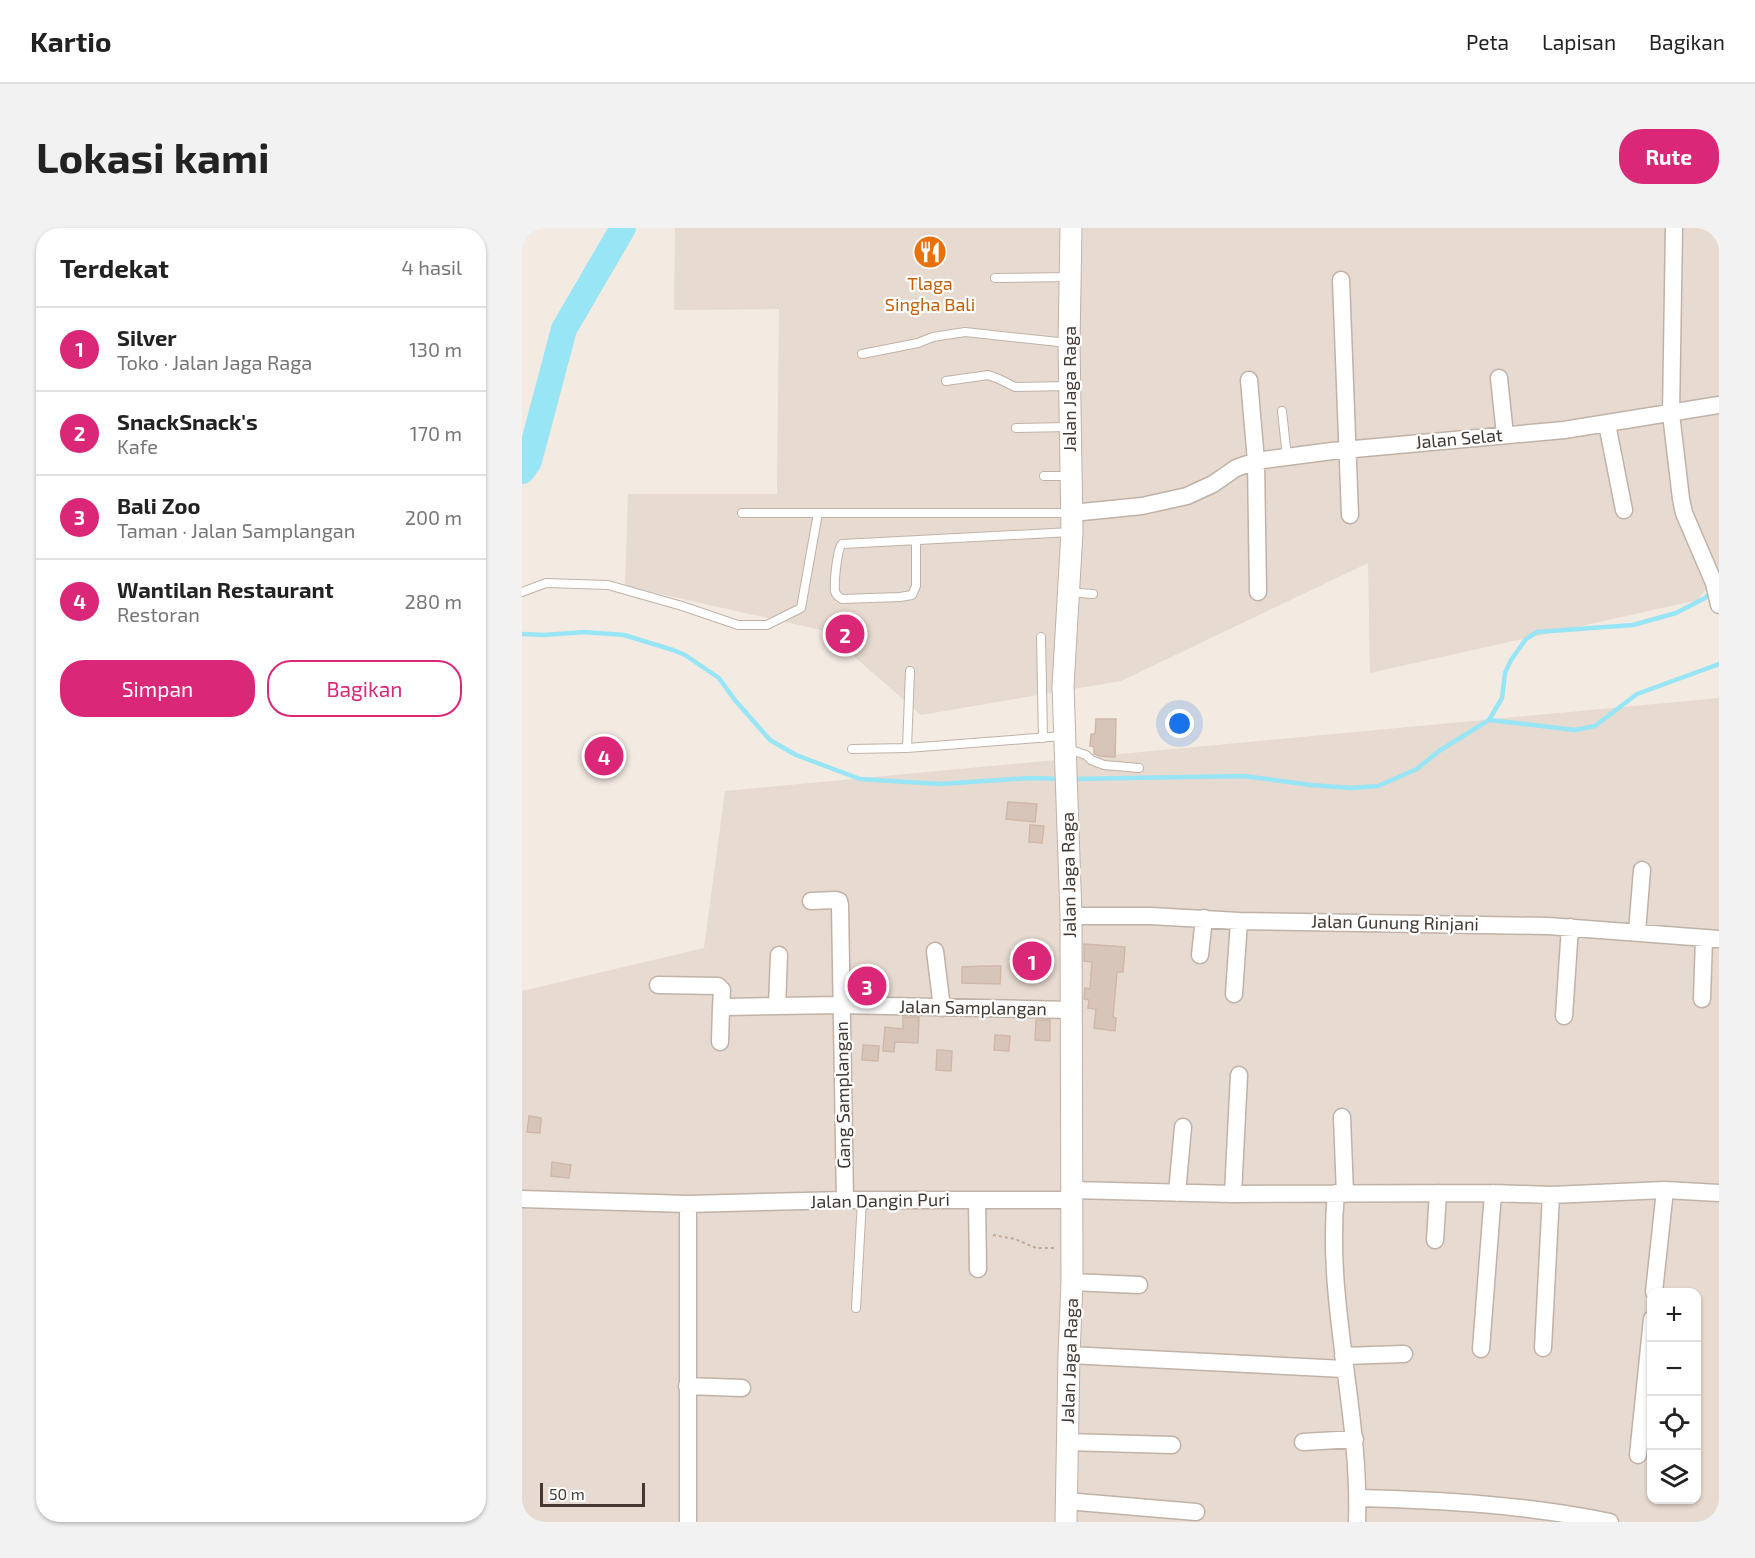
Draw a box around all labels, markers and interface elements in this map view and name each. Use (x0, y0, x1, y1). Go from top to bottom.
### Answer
text: Kartio (30, 24, 111, 58)
text: Peta (1466, 29, 1509, 54)
text: Lapisan (1542, 29, 1616, 54)
text: Bagikan (1649, 29, 1725, 54)
button: Rute (1619, 129, 1719, 184)
text: Lokasi kami (36, 131, 270, 181)
restaurant icon: Tlaga Singha Bali (912, 234, 948, 270)
text: Terdekat (60, 252, 169, 283)
text: 4 hasil (402, 255, 462, 279)
place label: Tlaga Singha Bali (885, 272, 975, 315)
text: Silver (117, 324, 177, 350)
street label: Jalan Jaga Raga (1058, 326, 1080, 452)
text: 1 (75, 337, 84, 361)
text: 130 m (409, 337, 462, 361)
text: Toko · Jalan Jaga Raga (117, 350, 312, 374)
text: SnackSnack's (117, 408, 258, 434)
text: 2 (74, 421, 85, 445)
text: 170 m (410, 421, 462, 445)
street label: Jalan Selat (1414, 423, 1504, 453)
text: Kafe (117, 434, 158, 458)
text: Bali Zoo (117, 492, 201, 518)
text: 3 (74, 505, 85, 529)
text: 200 m (405, 505, 462, 529)
text: Taman · Jalan Samplangan (117, 518, 355, 542)
text: Wantilan Restaurant (117, 576, 334, 602)
text: 4 (73, 589, 86, 613)
text: 280 m (405, 589, 462, 613)
text: Restoran (117, 602, 200, 626)
pin: 2 (826, 612, 864, 656)
button: Simpan (60, 660, 255, 717)
button: Bagikan (267, 660, 462, 717)
your location (1165, 709, 1194, 738)
pin: 4 (584, 734, 623, 778)
street label: Jalan Jaga Raga (1056, 812, 1080, 938)
street label: Jalan Gunung Rinjani (1311, 910, 1479, 934)
pin: 1 (1012, 938, 1052, 984)
pin: 3 (848, 964, 886, 1008)
street label: Jalan Samplangan (899, 995, 1047, 1019)
street label: Gang Samplangan (830, 1021, 854, 1169)
street label: Jalan Dangin Puri (810, 1188, 950, 1212)
map controls (1647, 1288, 1701, 1504)
button: + (1647, 1288, 1701, 1342)
street label: Jalan Jaga Raga (1056, 1298, 1082, 1424)
button: − (1647, 1342, 1701, 1396)
button: locate (1647, 1396, 1701, 1450)
button: layers (1647, 1450, 1701, 1504)
scale bar (540, 1480, 645, 1508)
text: 50 m (549, 1484, 585, 1503)

